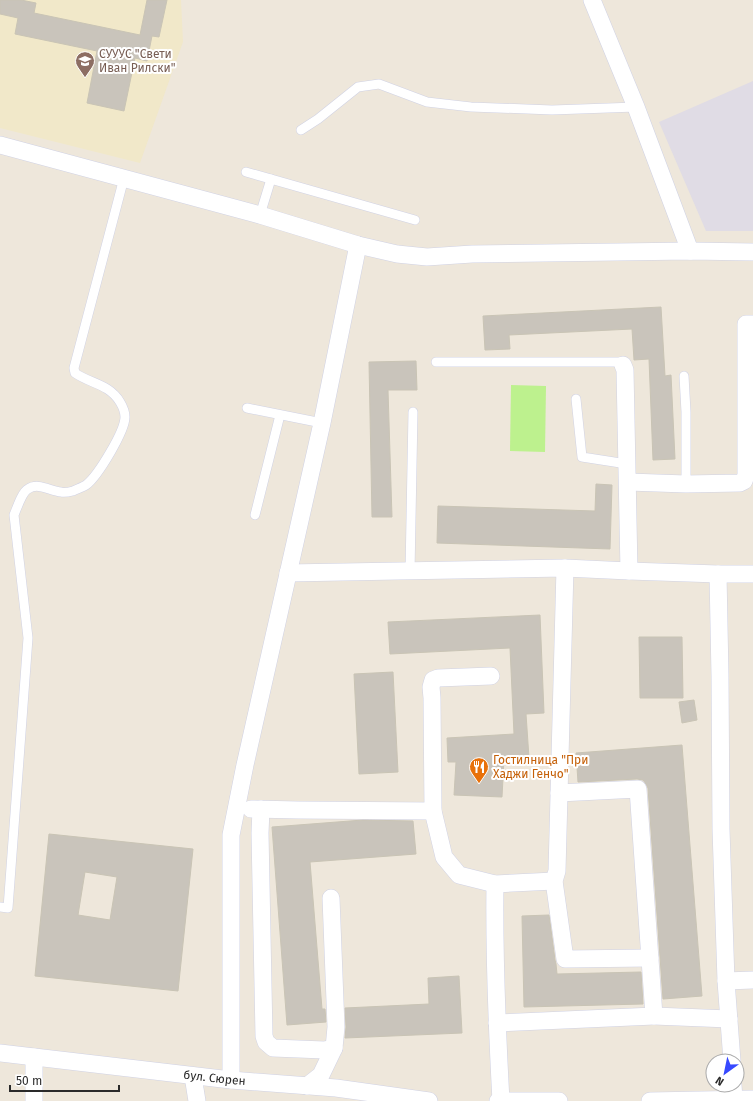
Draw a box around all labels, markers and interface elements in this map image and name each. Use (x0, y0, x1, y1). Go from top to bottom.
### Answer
place label: СУУУС "Свети Иван Рилски" (99, 47, 176, 75)
school or university icon: СУУУС "Свети Иван Рилски" (74, 50, 96, 78)
place label: Гостилница "При Хаджи Генчо" (493, 753, 588, 781)
restaurant icon: Гостилница "При Хаджи Генчо" (468, 756, 490, 784)
north arrow (705, 1053, 745, 1093)
scale bar (10, 1067, 119, 1093)
street label: бул. Сюрен (183, 1067, 246, 1088)
text: 50 m (16, 1074, 42, 1088)
text: N (713, 1074, 726, 1088)

